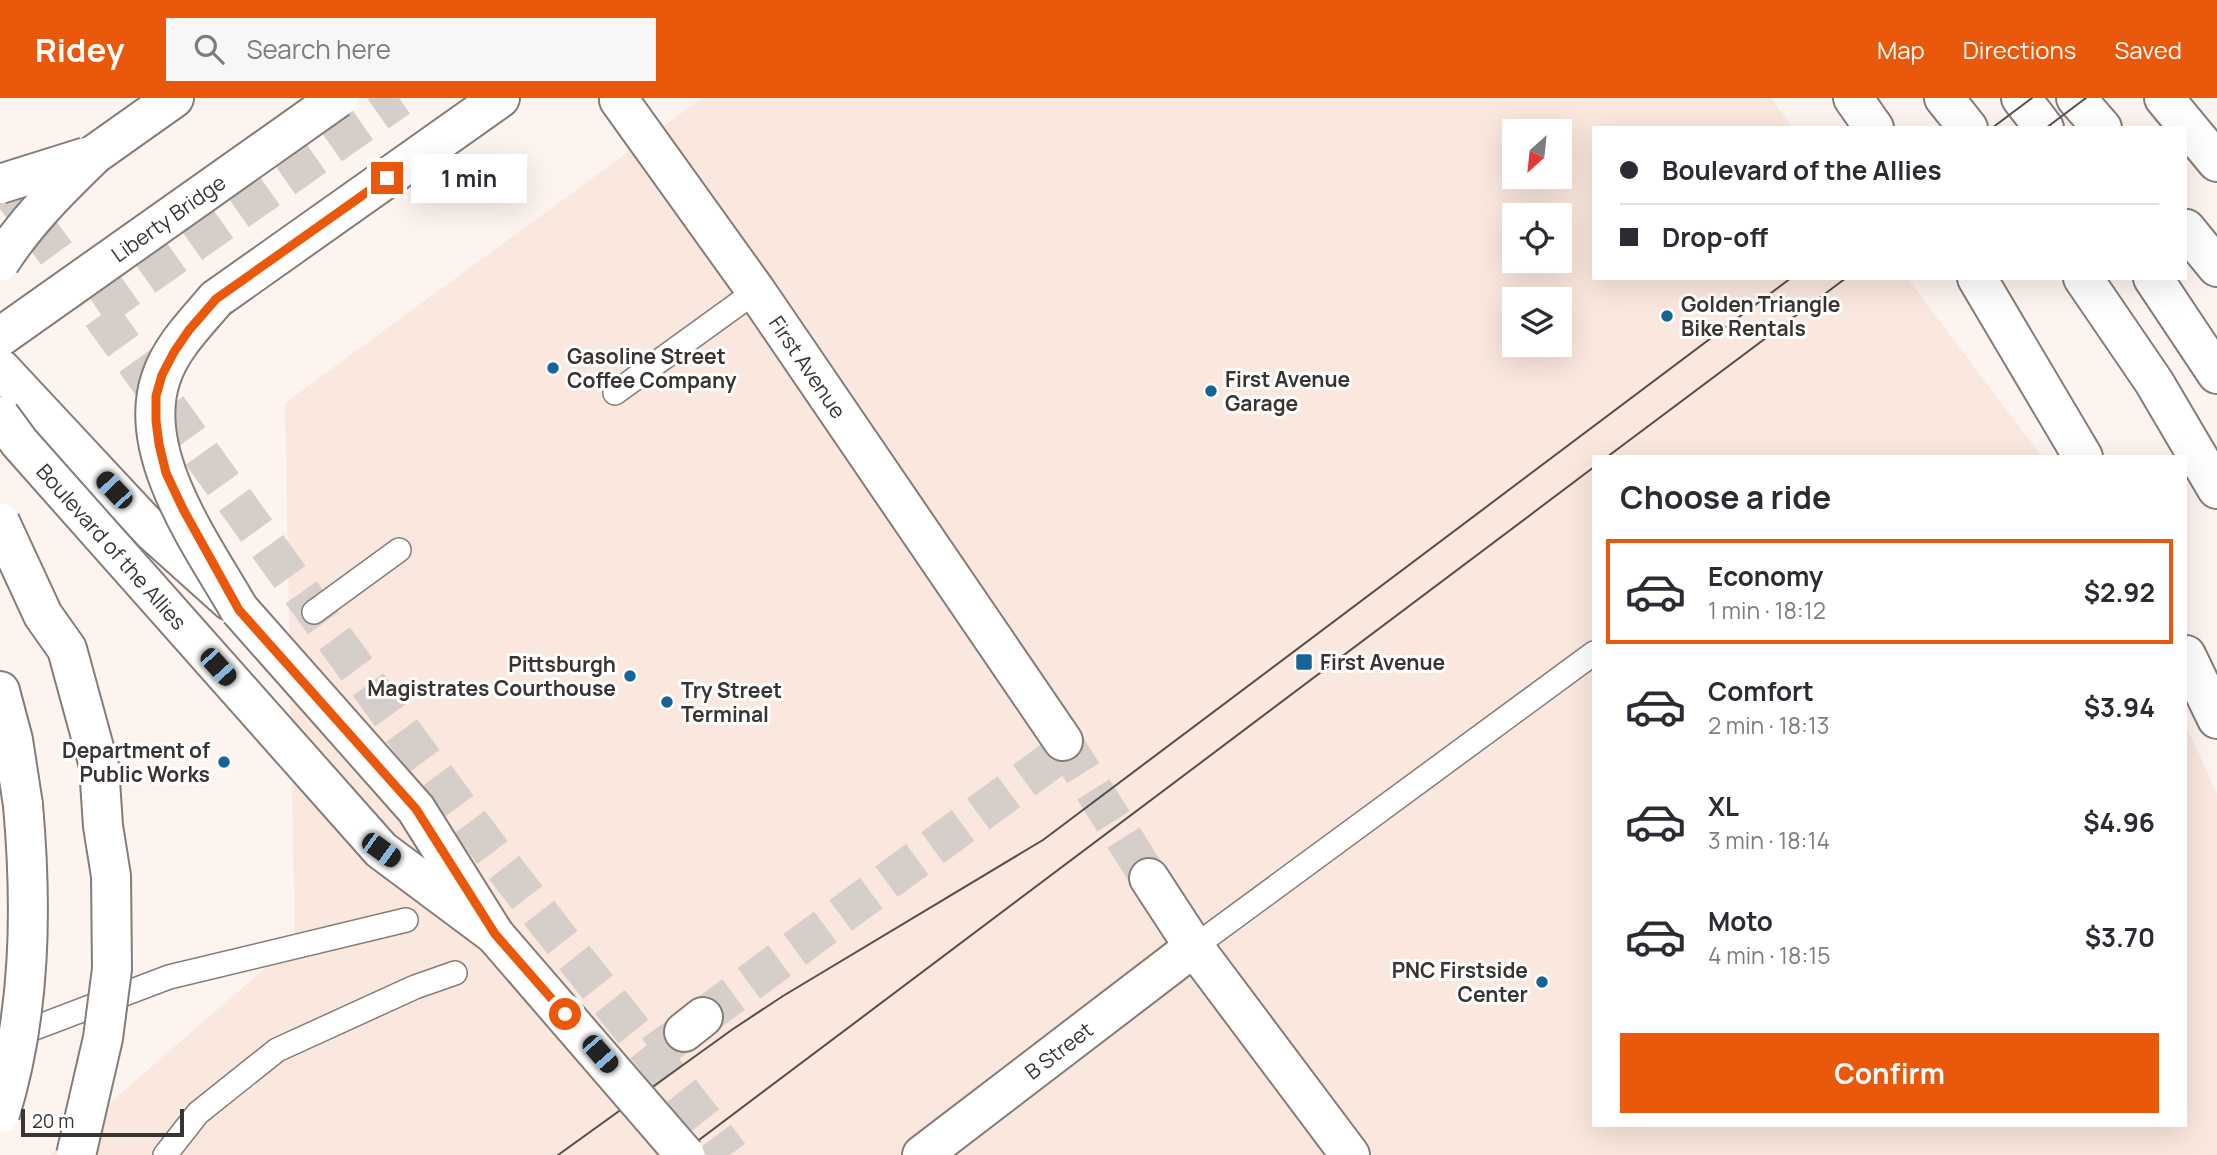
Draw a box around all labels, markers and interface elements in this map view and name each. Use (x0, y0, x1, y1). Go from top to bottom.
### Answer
search box (166, 18, 656, 81)
text: Ridey (35, 27, 124, 72)
icon: search (190, 30, 228, 68)
text: Search here (246, 31, 391, 67)
text: Map (1877, 33, 1925, 66)
text: Directions (1963, 33, 2076, 66)
text: Saved (2114, 33, 2182, 66)
north arrow (1502, 119, 1572, 189)
map controls (1502, 119, 1572, 357)
text: Boulevard of the Allies (1662, 152, 1942, 188)
callout: 1 min (412, 154, 527, 202)
route end (371, 162, 403, 194)
text: 1 min (441, 162, 497, 194)
street label: Liberty Bridge (105, 168, 231, 268)
button: locate (1502, 203, 1572, 273)
text: Drop-off (1662, 219, 1768, 255)
button: layers (1502, 287, 1572, 357)
place label: Golden Triangle Bike Rentals (1681, 290, 1841, 342)
marker: Golden Triangle Bike Rentals (1659, 308, 1675, 324)
street label: First Avenue (763, 310, 853, 424)
place label: Gasoline Street Coffee Company (567, 342, 737, 394)
marker: Gasoline Street Coffee Company (545, 360, 561, 376)
place label: First Avenue Garage (1225, 365, 1350, 417)
marker: First Avenue Garage (1203, 383, 1219, 399)
street label: Boulevard of the Allies (31, 458, 193, 636)
car (92, 467, 137, 513)
text: Choose a ride (1620, 475, 1831, 519)
text: Economy (1708, 558, 1823, 594)
icon: car (1624, 560, 1687, 623)
text: $2.92 (2084, 574, 2155, 610)
text: 1 min · 18:12 (1708, 594, 1826, 626)
car (197, 644, 240, 690)
place label: First Avenue (1320, 648, 1445, 676)
place label: Pittsburgh Magistrates Courthouse (367, 650, 616, 702)
marker: First Avenue (1294, 652, 1314, 672)
marker: Pittsburgh Magistrates Courthouse (622, 668, 638, 684)
text: Comfort (1708, 673, 1814, 709)
icon: car (1624, 675, 1687, 738)
place label: Try Street Terminal (681, 676, 782, 728)
text: $3.94 (2084, 689, 2155, 725)
marker: Try Street Terminal (659, 694, 675, 710)
text: 2 min · 18:13 (1708, 709, 1830, 741)
place label: Department of Public Works (62, 736, 210, 788)
marker: Department of Public Works (216, 754, 232, 770)
text: XL (1708, 788, 1739, 824)
icon: car (1624, 790, 1687, 853)
text: $4.96 (2083, 804, 2155, 840)
text: 3 min · 18:14 (1708, 824, 1830, 856)
car (358, 829, 405, 871)
text: Moto (1708, 903, 1773, 939)
icon: car (1624, 905, 1687, 968)
text: $3.70 (2085, 919, 2155, 955)
text: 4 min · 18:15 (1708, 939, 1831, 971)
place label: PNC Firstside Center (1392, 956, 1528, 1008)
marker: PNC Firstside Center (1534, 974, 1550, 990)
route start (549, 998, 581, 1030)
street label: B Street (1019, 1015, 1098, 1086)
car (579, 1031, 622, 1077)
button: Confirm (1620, 1033, 2159, 1113)
scale bar (21, 1106, 184, 1138)
text: 20 m (32, 1108, 74, 1134)

